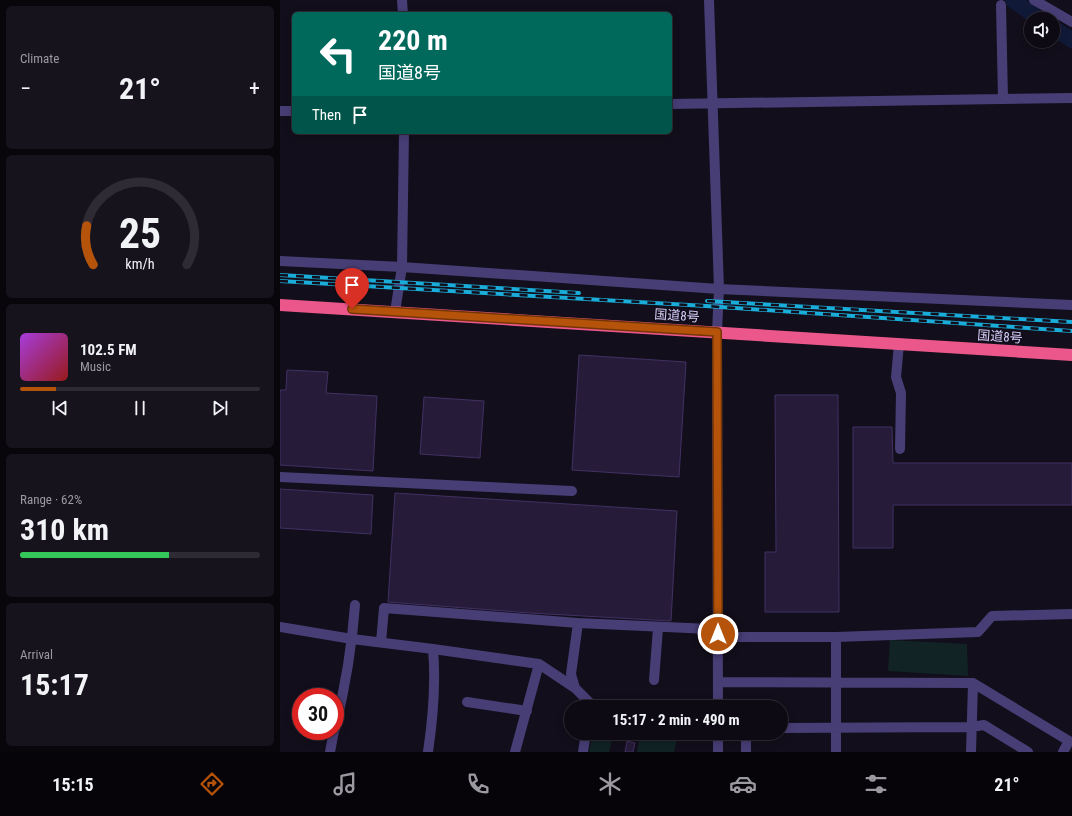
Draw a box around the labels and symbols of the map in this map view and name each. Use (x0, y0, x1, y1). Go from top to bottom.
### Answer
pin (335, 268, 369, 309)
street label: 国道8号 (654, 306, 700, 325)
street label: 国道8号 (977, 327, 1023, 346)
position arrow (697, 613, 739, 655)
speed limit sign: 30 (292, 688, 344, 740)

